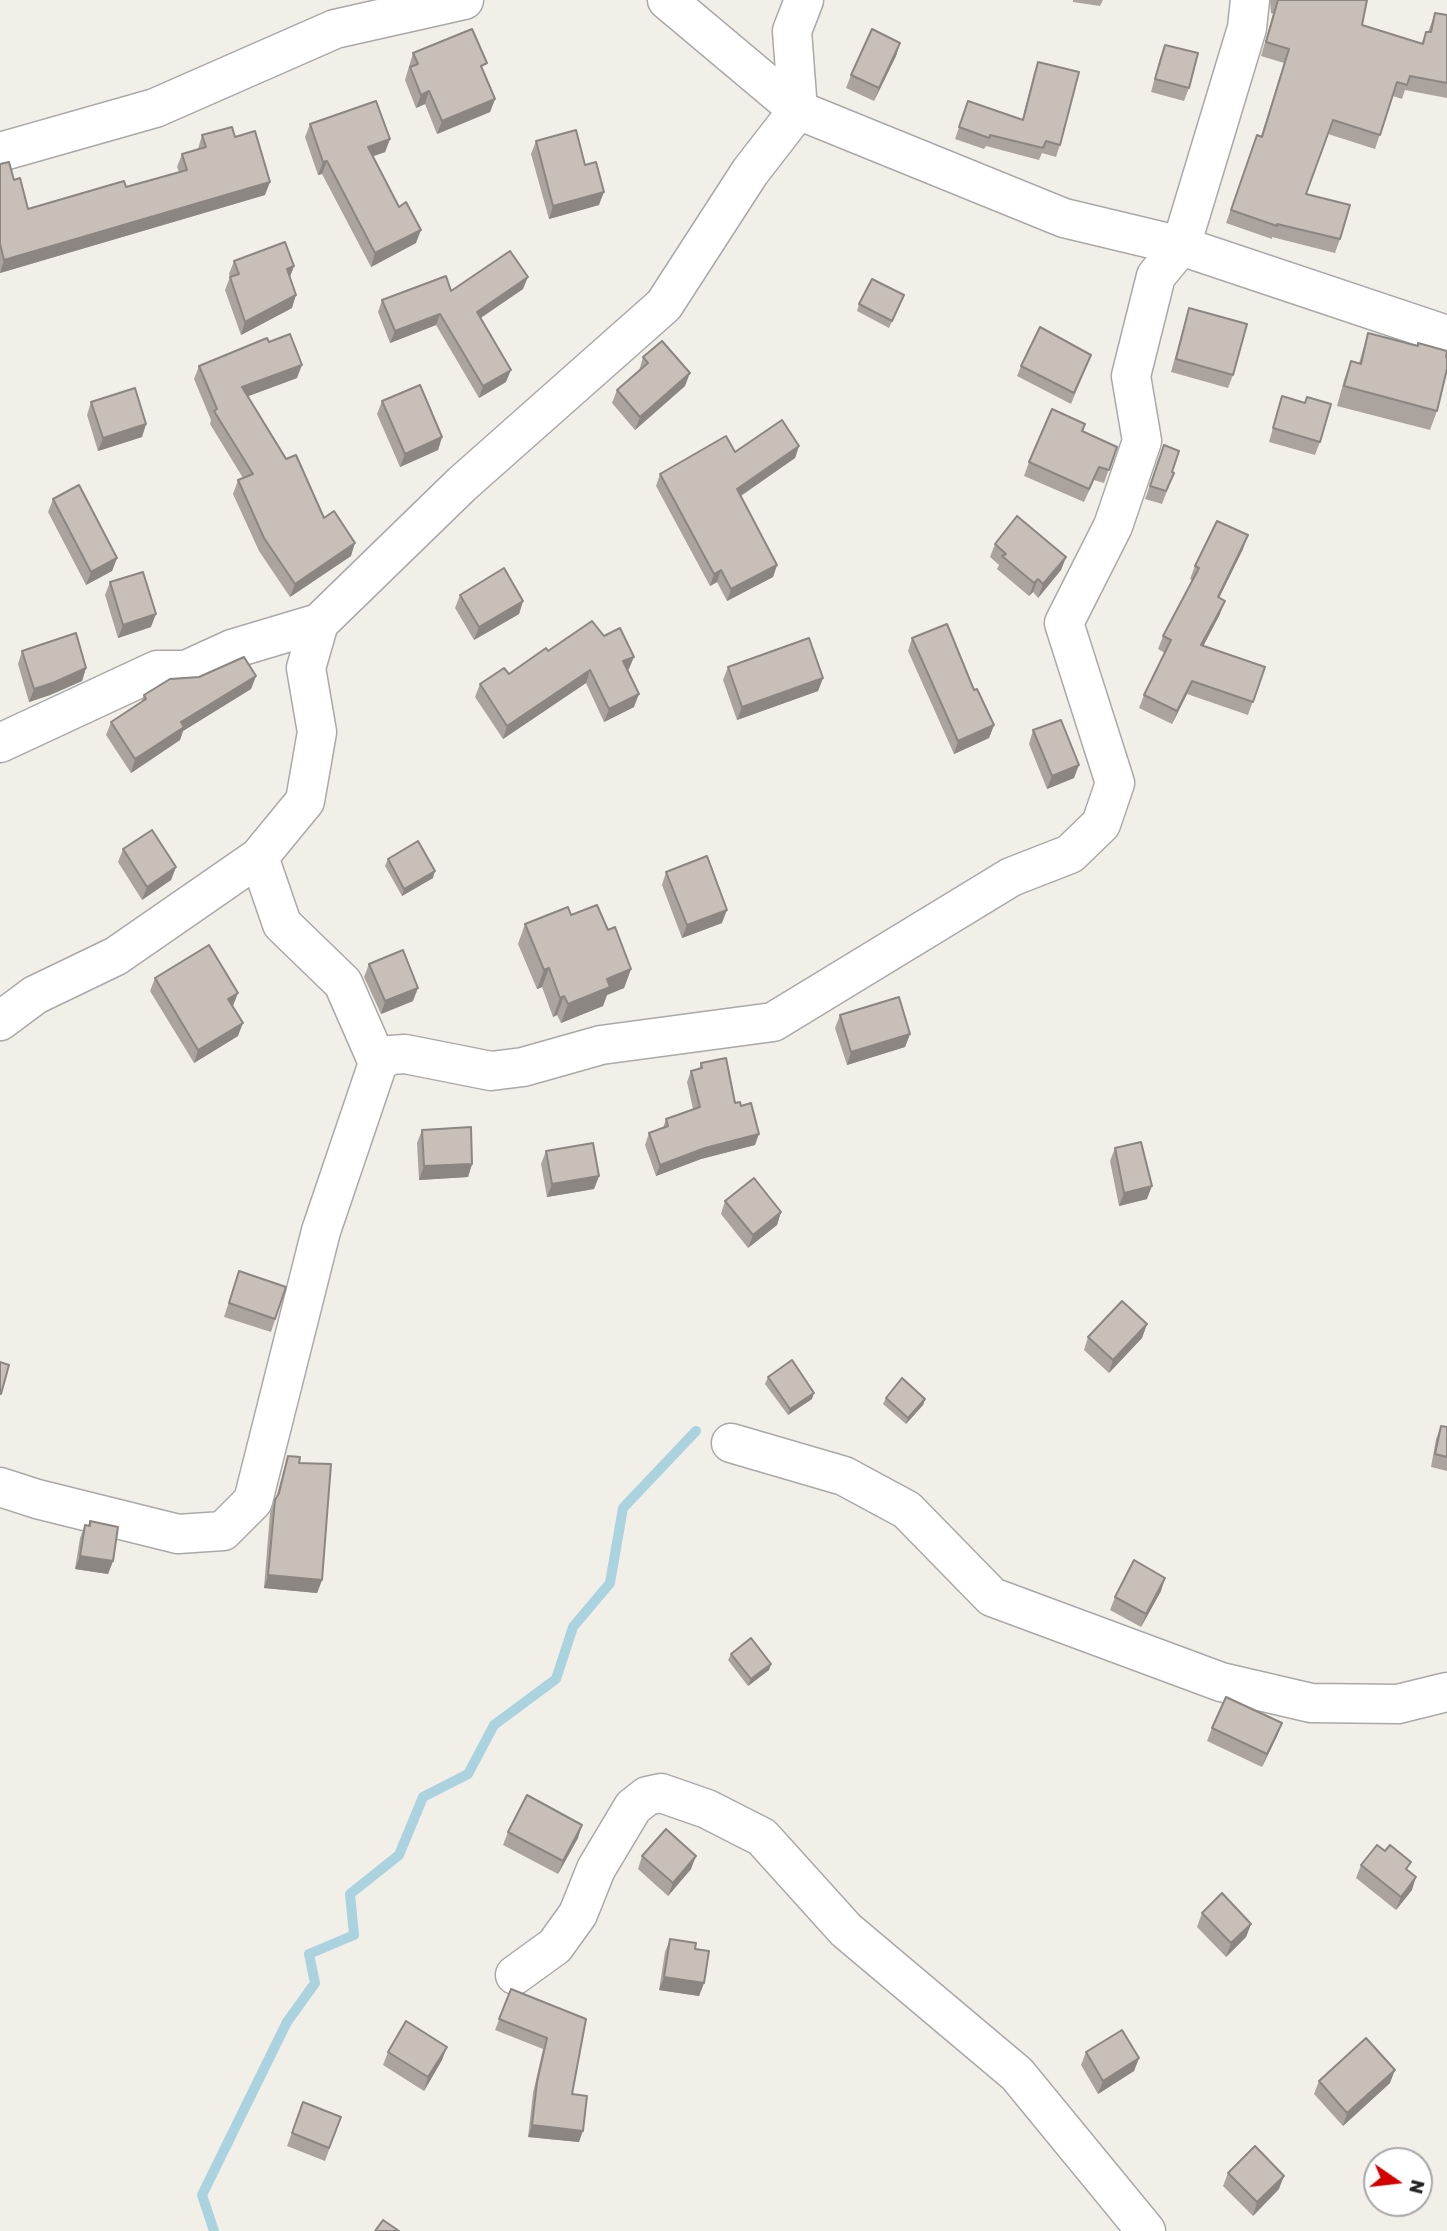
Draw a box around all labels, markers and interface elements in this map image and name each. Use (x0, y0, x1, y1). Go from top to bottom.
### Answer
north arrow (1363, 2147, 1433, 2217)
text: N (1404, 2177, 1430, 2196)

